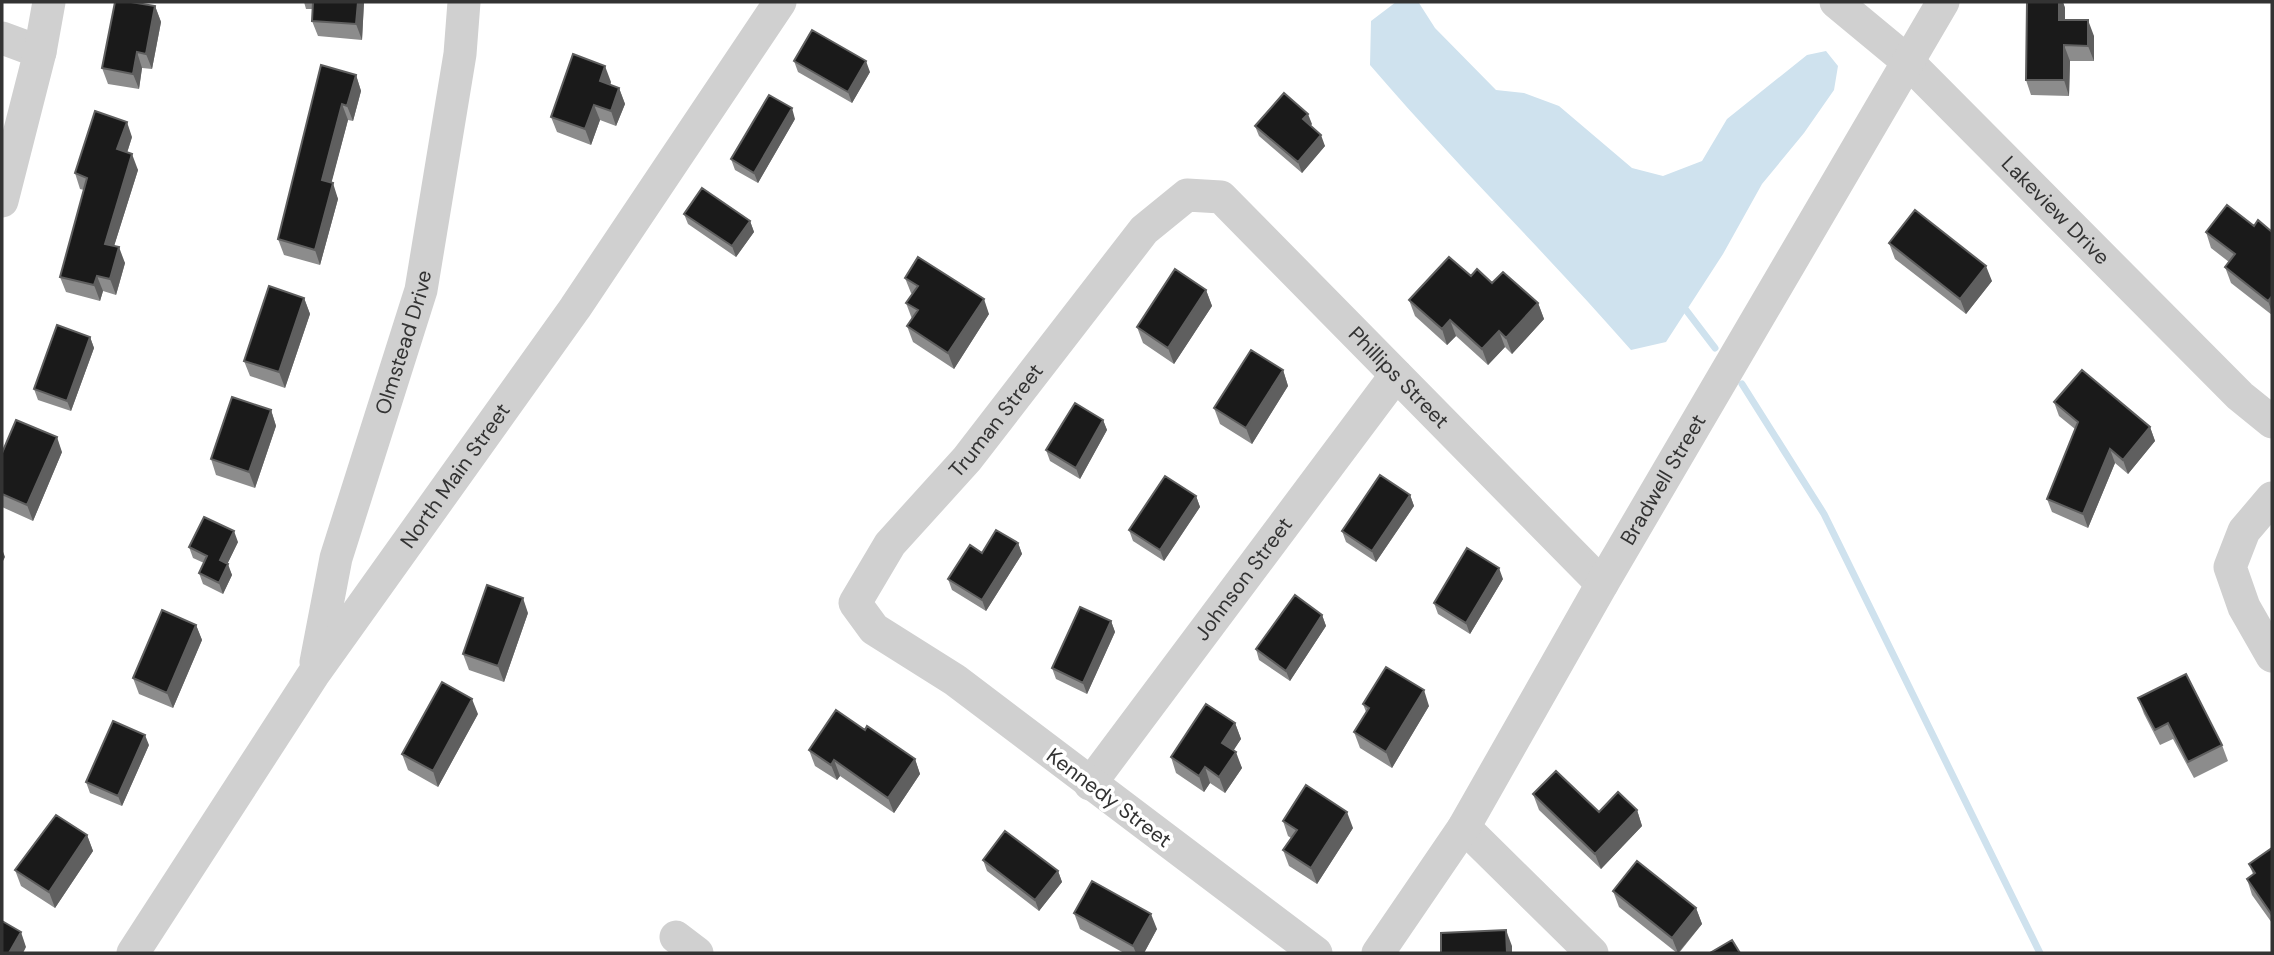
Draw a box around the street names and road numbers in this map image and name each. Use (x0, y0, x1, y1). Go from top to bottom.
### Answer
street label: Lakeview Drive (1995, 150, 2116, 271)
street label: Olmstead Drive (368, 268, 438, 418)
street label: Phillips Street (1342, 320, 1455, 435)
street label: Truman Street (943, 358, 1050, 484)
street label: North Main Street (394, 398, 517, 554)
street label: Bradwell Street (1614, 409, 1712, 550)
street label: Johnson Street (1188, 512, 1299, 646)
street label: Kennedy Street (1041, 742, 1177, 854)

